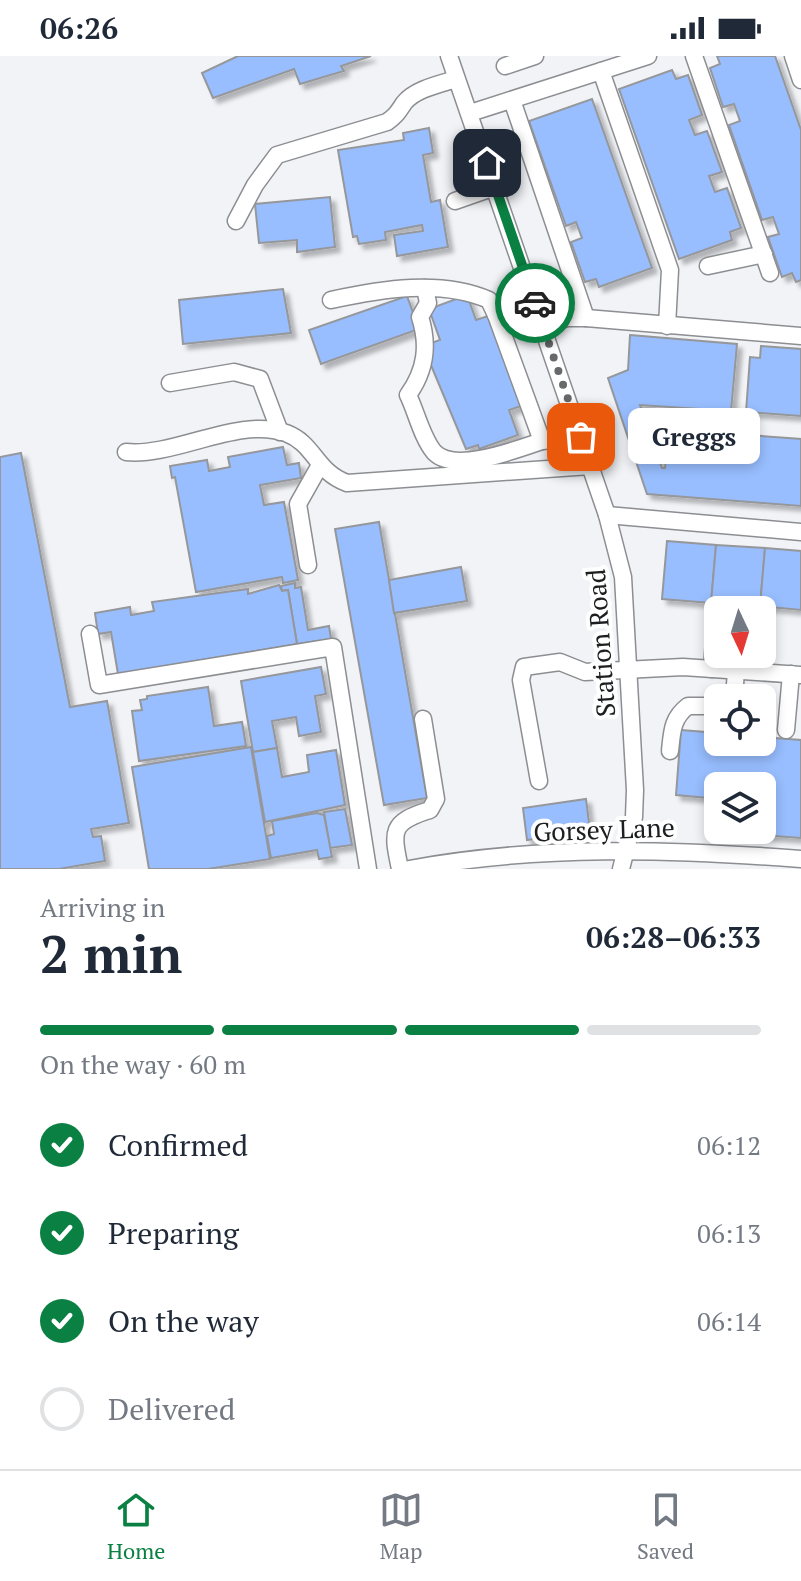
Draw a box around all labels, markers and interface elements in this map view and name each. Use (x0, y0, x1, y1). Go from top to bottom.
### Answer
text: 06:26 (40, 8, 118, 48)
pin (453, 129, 521, 197)
icon: home (465, 141, 509, 185)
courier (495, 263, 575, 343)
icon: car (513, 281, 557, 325)
pin (547, 403, 615, 471)
callout: Greggs (629, 409, 761, 465)
icon: bag (559, 415, 603, 459)
text: Greggs (652, 419, 736, 453)
street label: Station Road (578, 568, 622, 718)
north arrow (704, 596, 776, 668)
map controls (704, 596, 776, 844)
button: locate (704, 684, 776, 756)
button: layers (704, 772, 776, 844)
street label: Gorsey Lane (533, 810, 675, 848)
text: Arriving in (40, 890, 165, 924)
text: 06:28–06:33 (586, 917, 761, 957)
text: 2 min (40, 919, 182, 988)
text: On the way · 60 m (40, 1047, 246, 1081)
icon: check (40, 1123, 84, 1167)
text: Confirmed (108, 1125, 248, 1165)
text: 06:12 (697, 1128, 761, 1162)
icon: check (40, 1211, 84, 1255)
text: Preparing (108, 1213, 239, 1253)
text: 06:13 (697, 1216, 761, 1250)
icon: check (40, 1299, 84, 1343)
text: On the way (108, 1301, 259, 1341)
text: 06:14 (697, 1304, 761, 1338)
text: Delivered (108, 1389, 235, 1429)
tab: Home (107, 1488, 165, 1565)
tab: Map (379, 1488, 423, 1565)
tab: Saved (637, 1488, 694, 1565)

